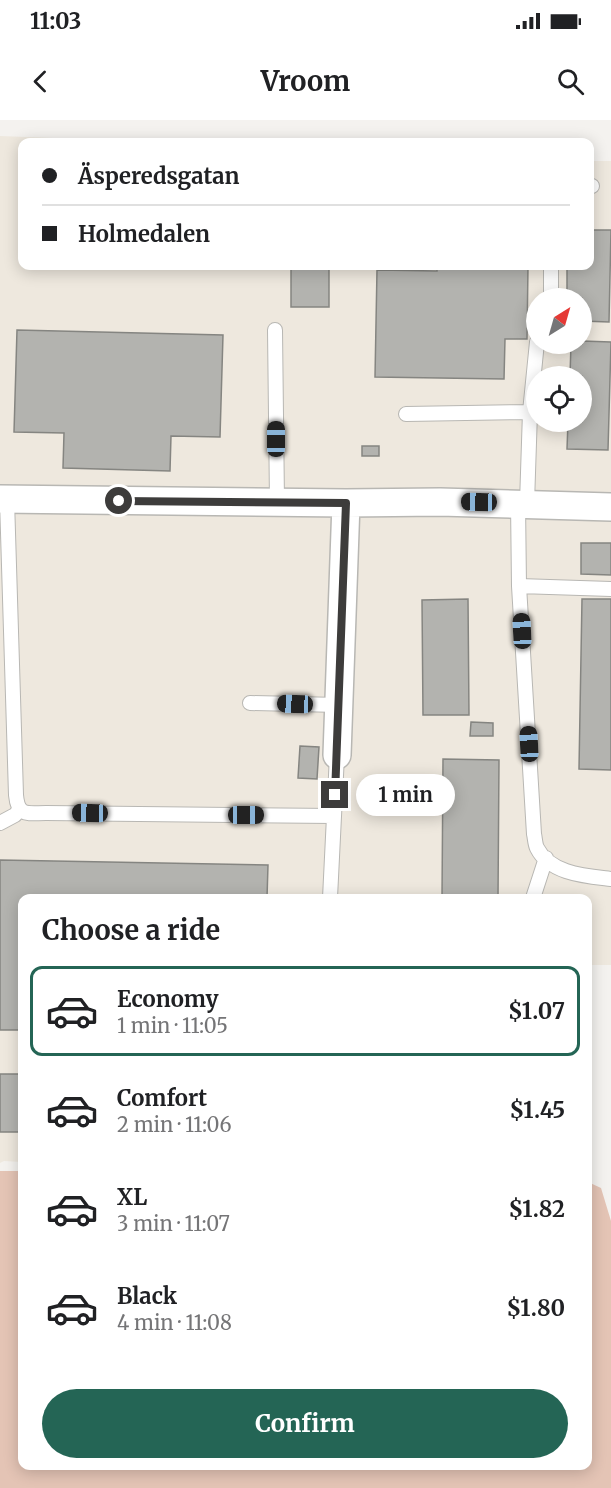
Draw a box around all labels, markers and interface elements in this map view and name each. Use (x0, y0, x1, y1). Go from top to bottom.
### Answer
text: 11:03 (30, 7, 81, 35)
text: Vroom (261, 64, 350, 98)
icon: back (24, 65, 57, 98)
icon: search (554, 65, 587, 98)
text: Äsperedsgatan (78, 162, 239, 190)
text: Holmedalen (78, 220, 210, 248)
north arrow (526, 288, 592, 354)
map controls (526, 288, 592, 432)
button: locate (526, 366, 592, 432)
car (267, 421, 285, 457)
route start (105, 487, 132, 514)
car (461, 493, 497, 511)
car (512, 613, 532, 649)
car (277, 694, 313, 714)
car (519, 726, 539, 762)
callout: 1 min (356, 774, 455, 816)
route end (321, 781, 348, 808)
text: 1 min (378, 782, 433, 807)
car (72, 804, 108, 822)
car (228, 806, 264, 824)
text: Choose a ride (42, 913, 220, 947)
icon: car (45, 984, 99, 1038)
text: Economy (117, 985, 218, 1013)
text: $1.07 (508, 997, 565, 1025)
text: 1 min · 11:05 (117, 1013, 228, 1038)
icon: car (45, 1083, 99, 1137)
text: Comfort (117, 1084, 207, 1112)
text: $1.45 (510, 1096, 565, 1124)
text: 2 min · 11:06 (117, 1112, 232, 1137)
icon: car (45, 1182, 99, 1236)
text: XL (117, 1183, 147, 1211)
text: $1.82 (508, 1195, 565, 1223)
text: 3 min · 11:07 (117, 1211, 230, 1236)
icon: car (45, 1281, 99, 1335)
text: Black (117, 1282, 177, 1310)
text: $1.80 (507, 1294, 565, 1322)
text: 4 min · 11:08 (117, 1310, 232, 1335)
button: Confirm (42, 1389, 568, 1458)

